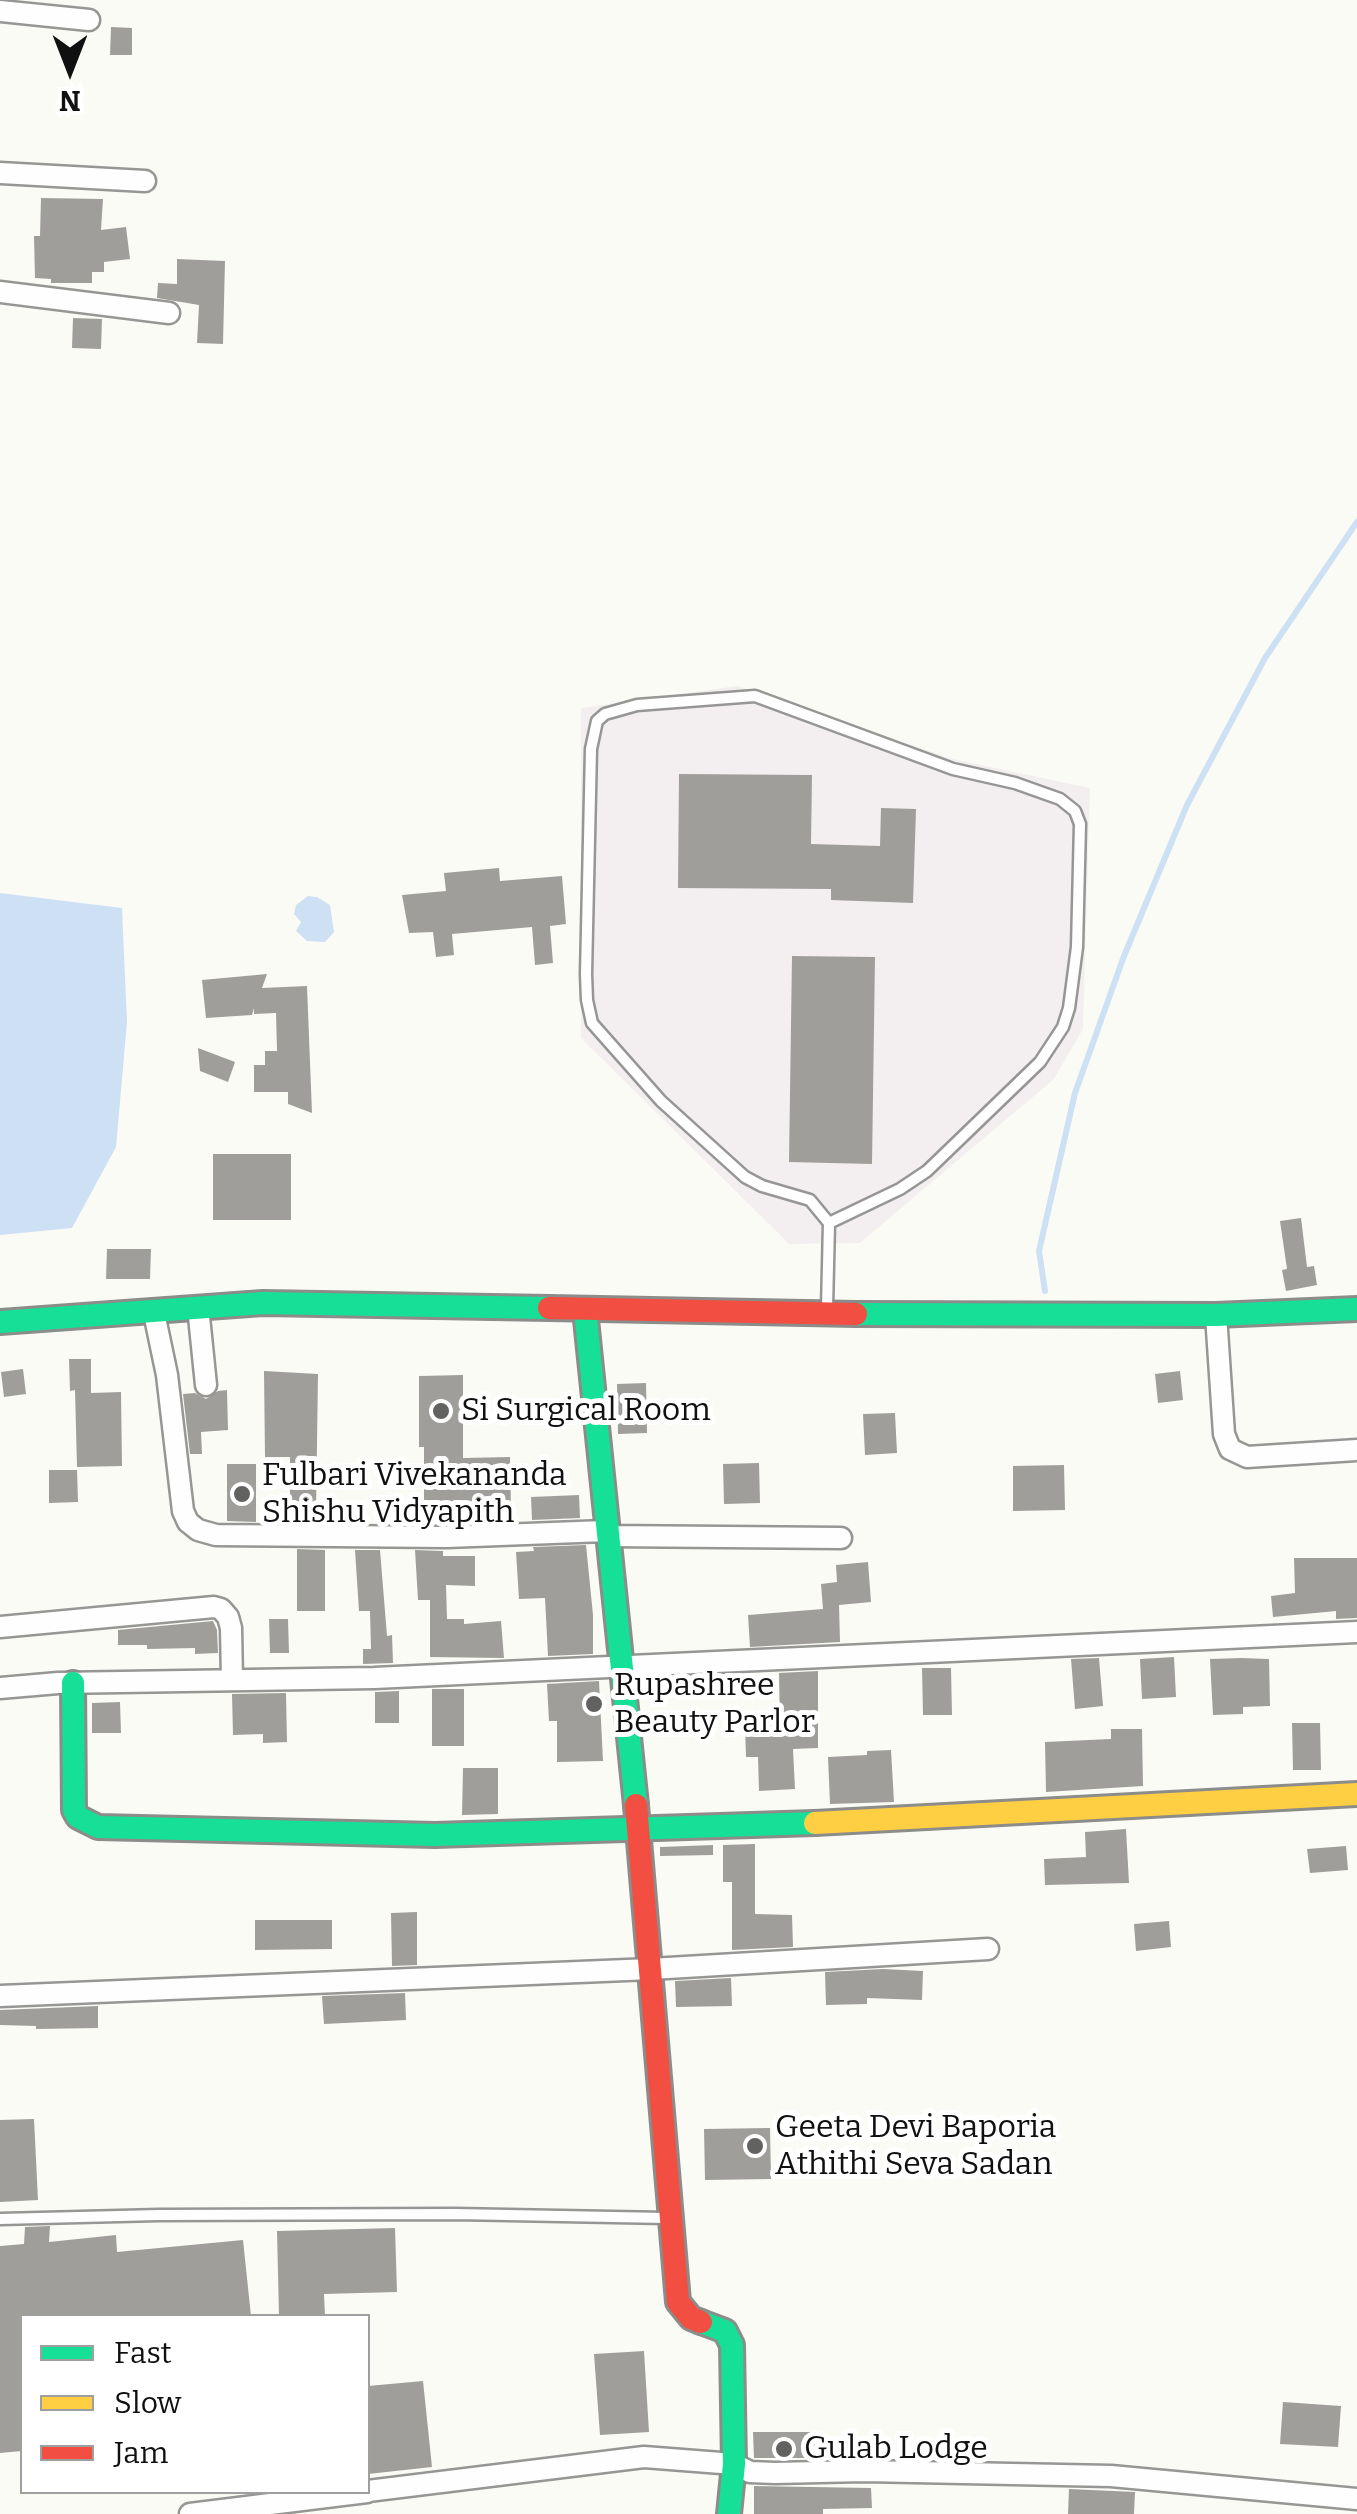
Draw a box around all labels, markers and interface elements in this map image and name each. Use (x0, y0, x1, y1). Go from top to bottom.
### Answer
north arrow (20, 20, 120, 120)
text: N (59, 84, 81, 117)
place label: Si Surgical Room (461, 1392, 711, 1430)
marker: Si Surgical Room (430, 1400, 452, 1422)
place label: Fulbari Vivekananda Shishu Vidyapith (262, 1457, 567, 1532)
marker: Fulbari Vivekananda Shishu Vidyapith (231, 1483, 253, 1505)
place label: Rupashree Beauty Parlor (614, 1667, 815, 1742)
marker: Rupashree Beauty Parlor (583, 1693, 605, 1715)
place label: Geeta Devi Baporia Athithi Seva Sadan (775, 2109, 1056, 2184)
marker: Geeta Devi Baporia Athithi Seva Sadan (744, 2135, 766, 2157)
legend (20, 2314, 370, 2494)
text: Fast (114, 2335, 172, 2371)
text: Slow (114, 2385, 181, 2421)
place label: Gulab Lodge (804, 2430, 988, 2468)
text: Jam (114, 2435, 168, 2471)
marker: Gulab Lodge (773, 2438, 795, 2460)

